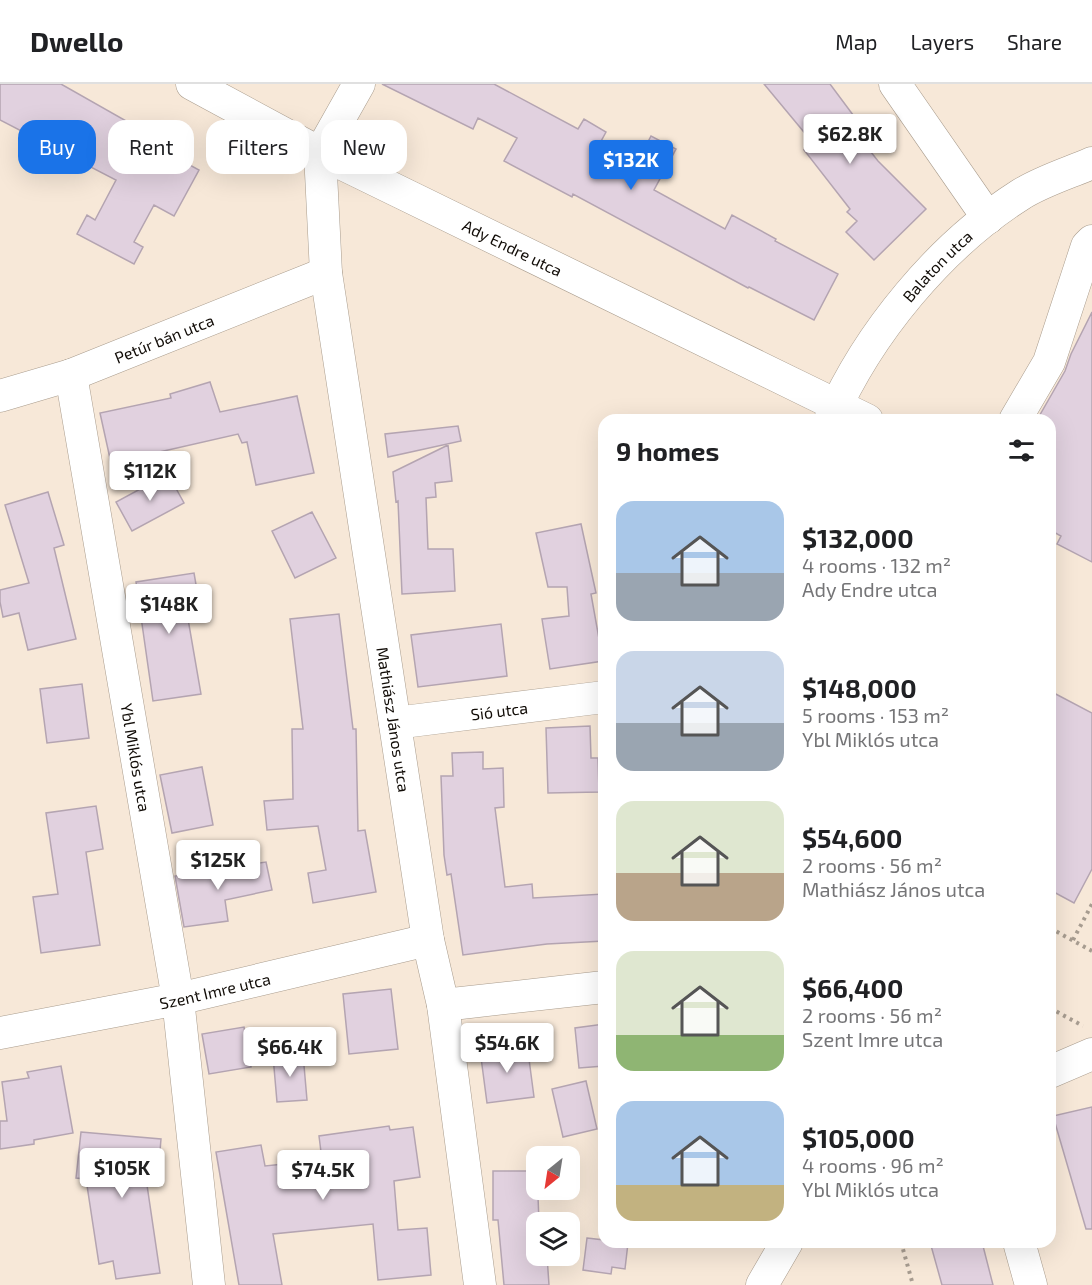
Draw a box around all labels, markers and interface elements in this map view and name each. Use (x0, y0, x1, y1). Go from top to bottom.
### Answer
text: Dwello (30, 24, 123, 58)
text: Map (835, 29, 877, 54)
text: Layers (910, 29, 974, 54)
text: Share (1007, 29, 1062, 54)
pin: $62.8K (801, 114, 899, 165)
chip: Buy (18, 120, 96, 174)
chip: Rent (108, 120, 194, 174)
chip: Filters (206, 120, 309, 174)
chip: New (321, 120, 407, 174)
text: $62.8K (817, 121, 883, 145)
pin: $132K (589, 140, 673, 191)
text: $132K (603, 147, 659, 171)
street label: Ady Endre utca (460, 215, 566, 279)
street label: Balaton utca (898, 226, 976, 305)
street label: Petúr bán utca (111, 309, 216, 366)
icon: filters (1005, 434, 1038, 467)
text: 9 homes (616, 435, 719, 466)
pin: $112K (108, 451, 192, 502)
text: $112K (123, 458, 177, 482)
text: $132,000 (802, 522, 914, 553)
icon: home (664, 525, 736, 597)
text: 4 rooms · 132 m² (802, 553, 951, 577)
text: Ady Endre utca (802, 577, 938, 601)
pin: $148K (127, 584, 211, 635)
text: $148K (140, 591, 198, 615)
street label: Mathiász János utca (374, 645, 415, 793)
text: $148,000 (802, 672, 917, 703)
icon: home (664, 675, 736, 747)
street label: Sió utca (470, 697, 529, 723)
street label: Ybl Miklós utca (118, 702, 155, 813)
text: 5 rooms · 153 m² (802, 703, 949, 727)
text: Ybl Miklós utca (802, 727, 939, 751)
text: $54,600 (802, 822, 902, 853)
icon: home (664, 825, 736, 897)
pin: $125K (176, 840, 260, 891)
text: $125K (190, 847, 246, 871)
text: 2 rooms · 56 m² (802, 853, 942, 877)
text: Mathiász János utca (802, 877, 985, 901)
street label: Szent Imre utca (158, 968, 272, 1012)
text: $66,400 (802, 972, 903, 1003)
icon: home (664, 975, 736, 1047)
text: 2 rooms · 56 m² (802, 1003, 942, 1027)
pin: $54.6K (458, 1023, 556, 1074)
pin: $66.4K (241, 1027, 339, 1078)
text: Szent Imre utca (802, 1027, 943, 1051)
text: $54.6K (475, 1030, 539, 1054)
text: $66.4K (257, 1034, 323, 1058)
text: $105,000 (802, 1122, 915, 1153)
icon: home (664, 1125, 736, 1197)
north arrow (526, 1146, 580, 1200)
map controls (526, 1146, 580, 1266)
pin: $105K (80, 1148, 164, 1199)
pin: $74.5K (274, 1150, 372, 1201)
text: 4 rooms · 96 m² (802, 1153, 944, 1177)
text: $105K (94, 1155, 150, 1179)
text: $74.5K (291, 1157, 355, 1181)
text: Ybl Miklós utca (802, 1177, 939, 1201)
button: layers (526, 1212, 580, 1266)

